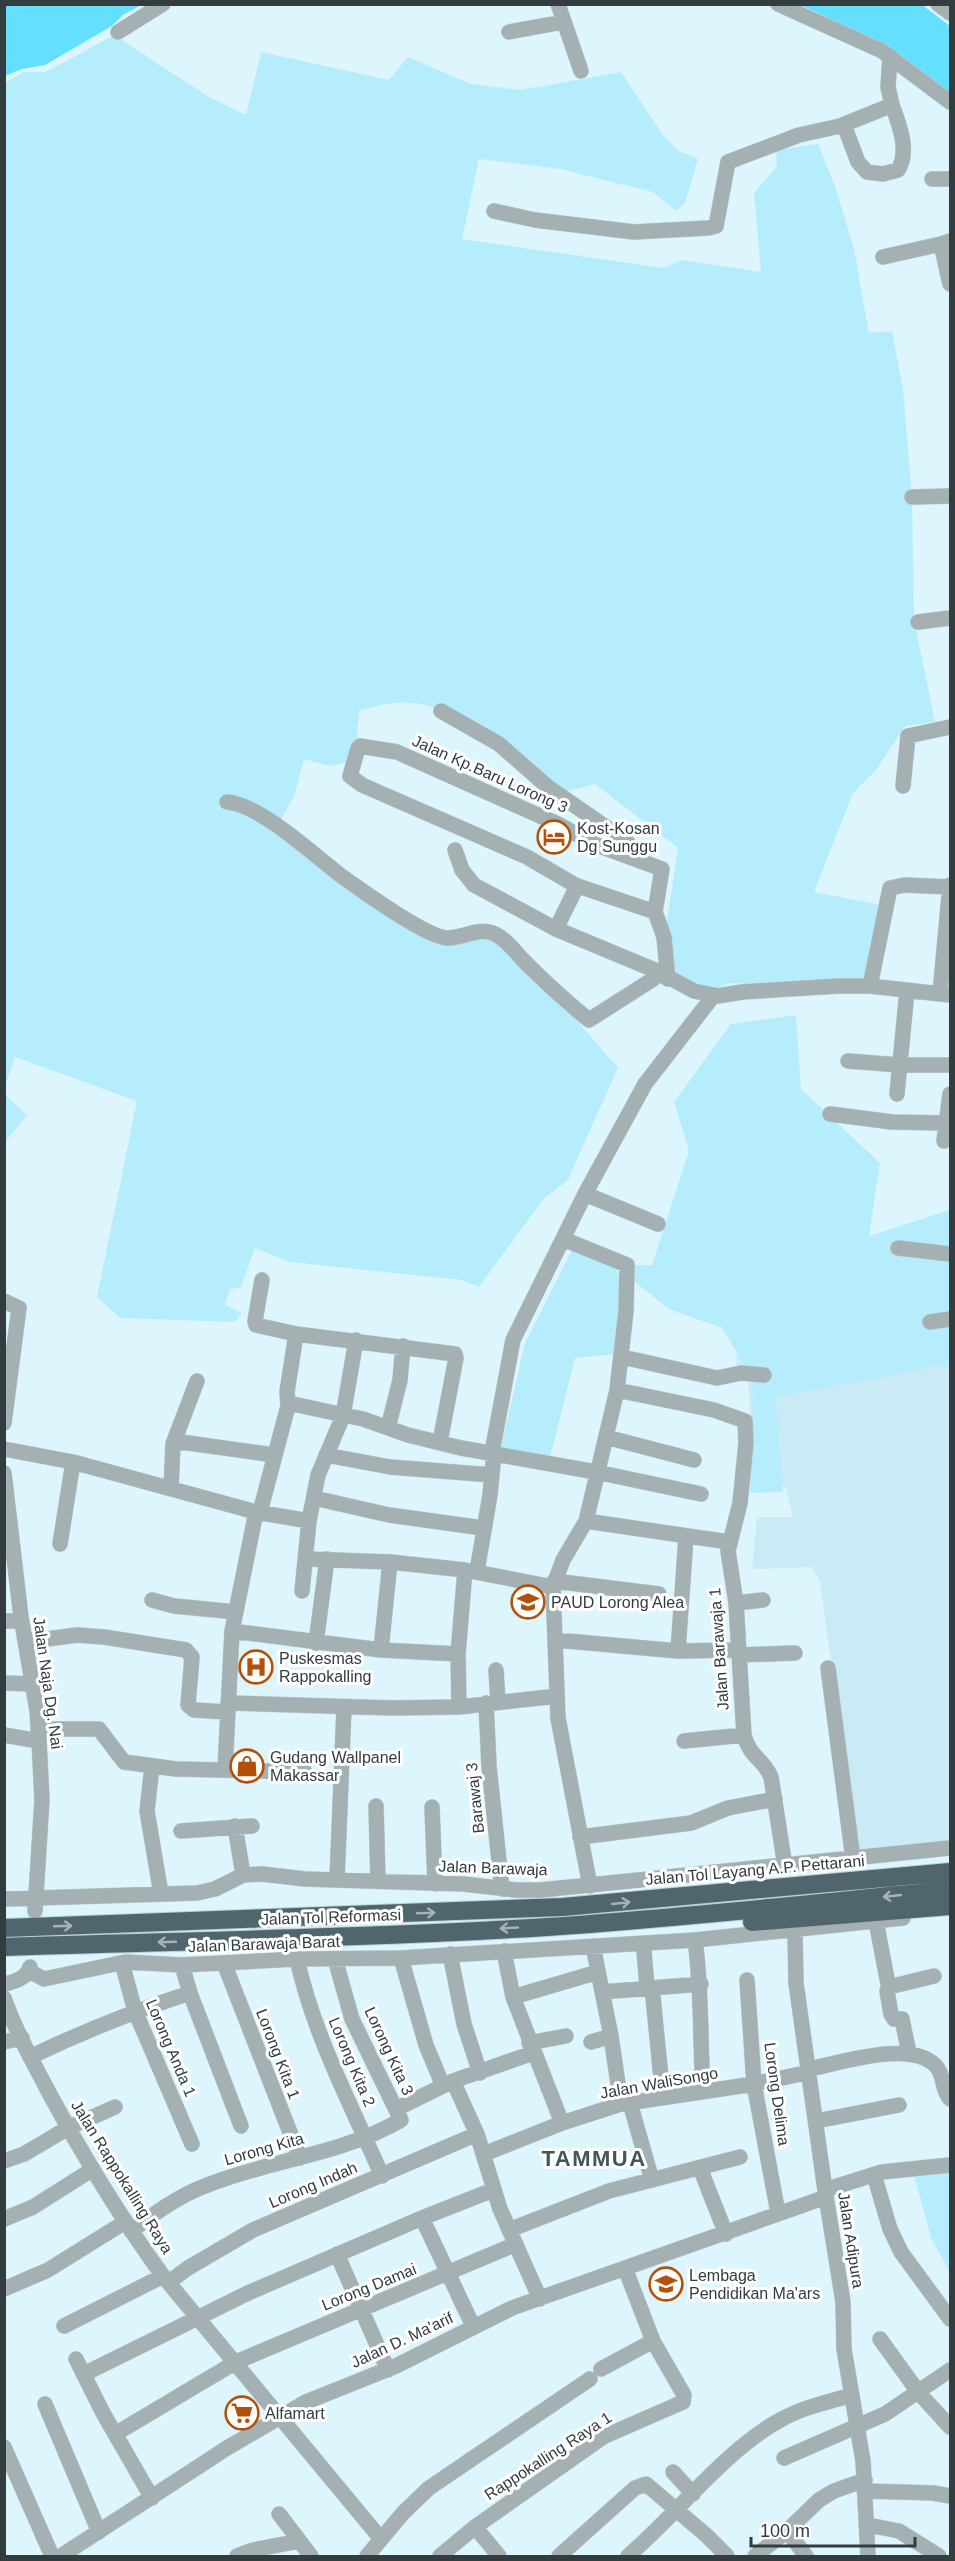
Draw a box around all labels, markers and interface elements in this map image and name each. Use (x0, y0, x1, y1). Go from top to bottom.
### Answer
street label: Jalan Kp.Baru Lorong 3 (410, 732, 570, 816)
hotel icon: Kost-Kosan Dg Sunggu (536, 819, 572, 855)
place label: Kost-Kosan Dg Sunggu (577, 820, 660, 855)
school or university icon: PAUD Lorong Alea (510, 1584, 546, 1620)
street label: Jalan Barawaja 1 (706, 1587, 732, 1711)
place label: PAUD Lorong Alea (551, 1594, 684, 1611)
street label: Jalan Naja Dg. Nai (30, 1616, 66, 1750)
hospital icon: Puskesmas Rappokalling (238, 1649, 274, 1685)
place label: Puskesmas Rappokalling (279, 1650, 372, 1685)
shop icon: Gudang Wallpanel Makassar (229, 1748, 265, 1784)
place label: Gudang Wallpanel Makassar (270, 1749, 401, 1784)
street label: Barawaj 3 (463, 1762, 487, 1834)
street label: Jalan Tol Layang A.P. Pettarani (645, 1852, 865, 1888)
street label: Jalan Barawaja (438, 1858, 548, 1878)
one-way arrow (883, 1891, 903, 1902)
one-way arrow (611, 1897, 631, 1908)
street label: Jalan Tol Reformasi (261, 1906, 401, 1928)
one-way arrow (415, 1907, 435, 1918)
one-way arrow (52, 1920, 72, 1931)
one-way arrow (499, 1923, 519, 1934)
street label: Jalan Barawaja Barat (188, 1933, 341, 1955)
one-way arrow (157, 1936, 177, 1948)
street label: Lorong Anda 1 (143, 1997, 199, 2099)
street label: Lorong Kita 3 (361, 2004, 417, 2098)
street label: Lorong Kita 1 (253, 2007, 303, 2102)
street label: Lorong Kita 2 (326, 2015, 378, 2109)
street label: Lorong Delima (761, 2041, 793, 2147)
street label: Jalan WaliSongo (599, 2064, 719, 2102)
street label: Jalan Rappokalling Raya (68, 2097, 176, 2257)
street label: Lorong Kita (222, 2130, 306, 2168)
district label: TAMMUA (541, 2146, 647, 2171)
street label: Lorong Indah (266, 2159, 360, 2211)
street label: Jalan Adipura (835, 2191, 867, 2289)
street label: Lorong Damai (319, 2260, 419, 2314)
school or university icon: Lembaga Pendidikan Ma'ars (648, 2266, 684, 2302)
place label: Lembaga Pendidikan Ma'ars (689, 2267, 820, 2302)
street label: Jalan D. Ma'arif (348, 2309, 456, 2371)
supermarket icon: Alfamart (224, 2395, 260, 2431)
place label: Alfamart (265, 2405, 325, 2422)
street label: Rappokalling Raya 1 (481, 2409, 615, 2503)
scale bar (751, 2510, 914, 2548)
text: 100 m (760, 2521, 810, 2541)

